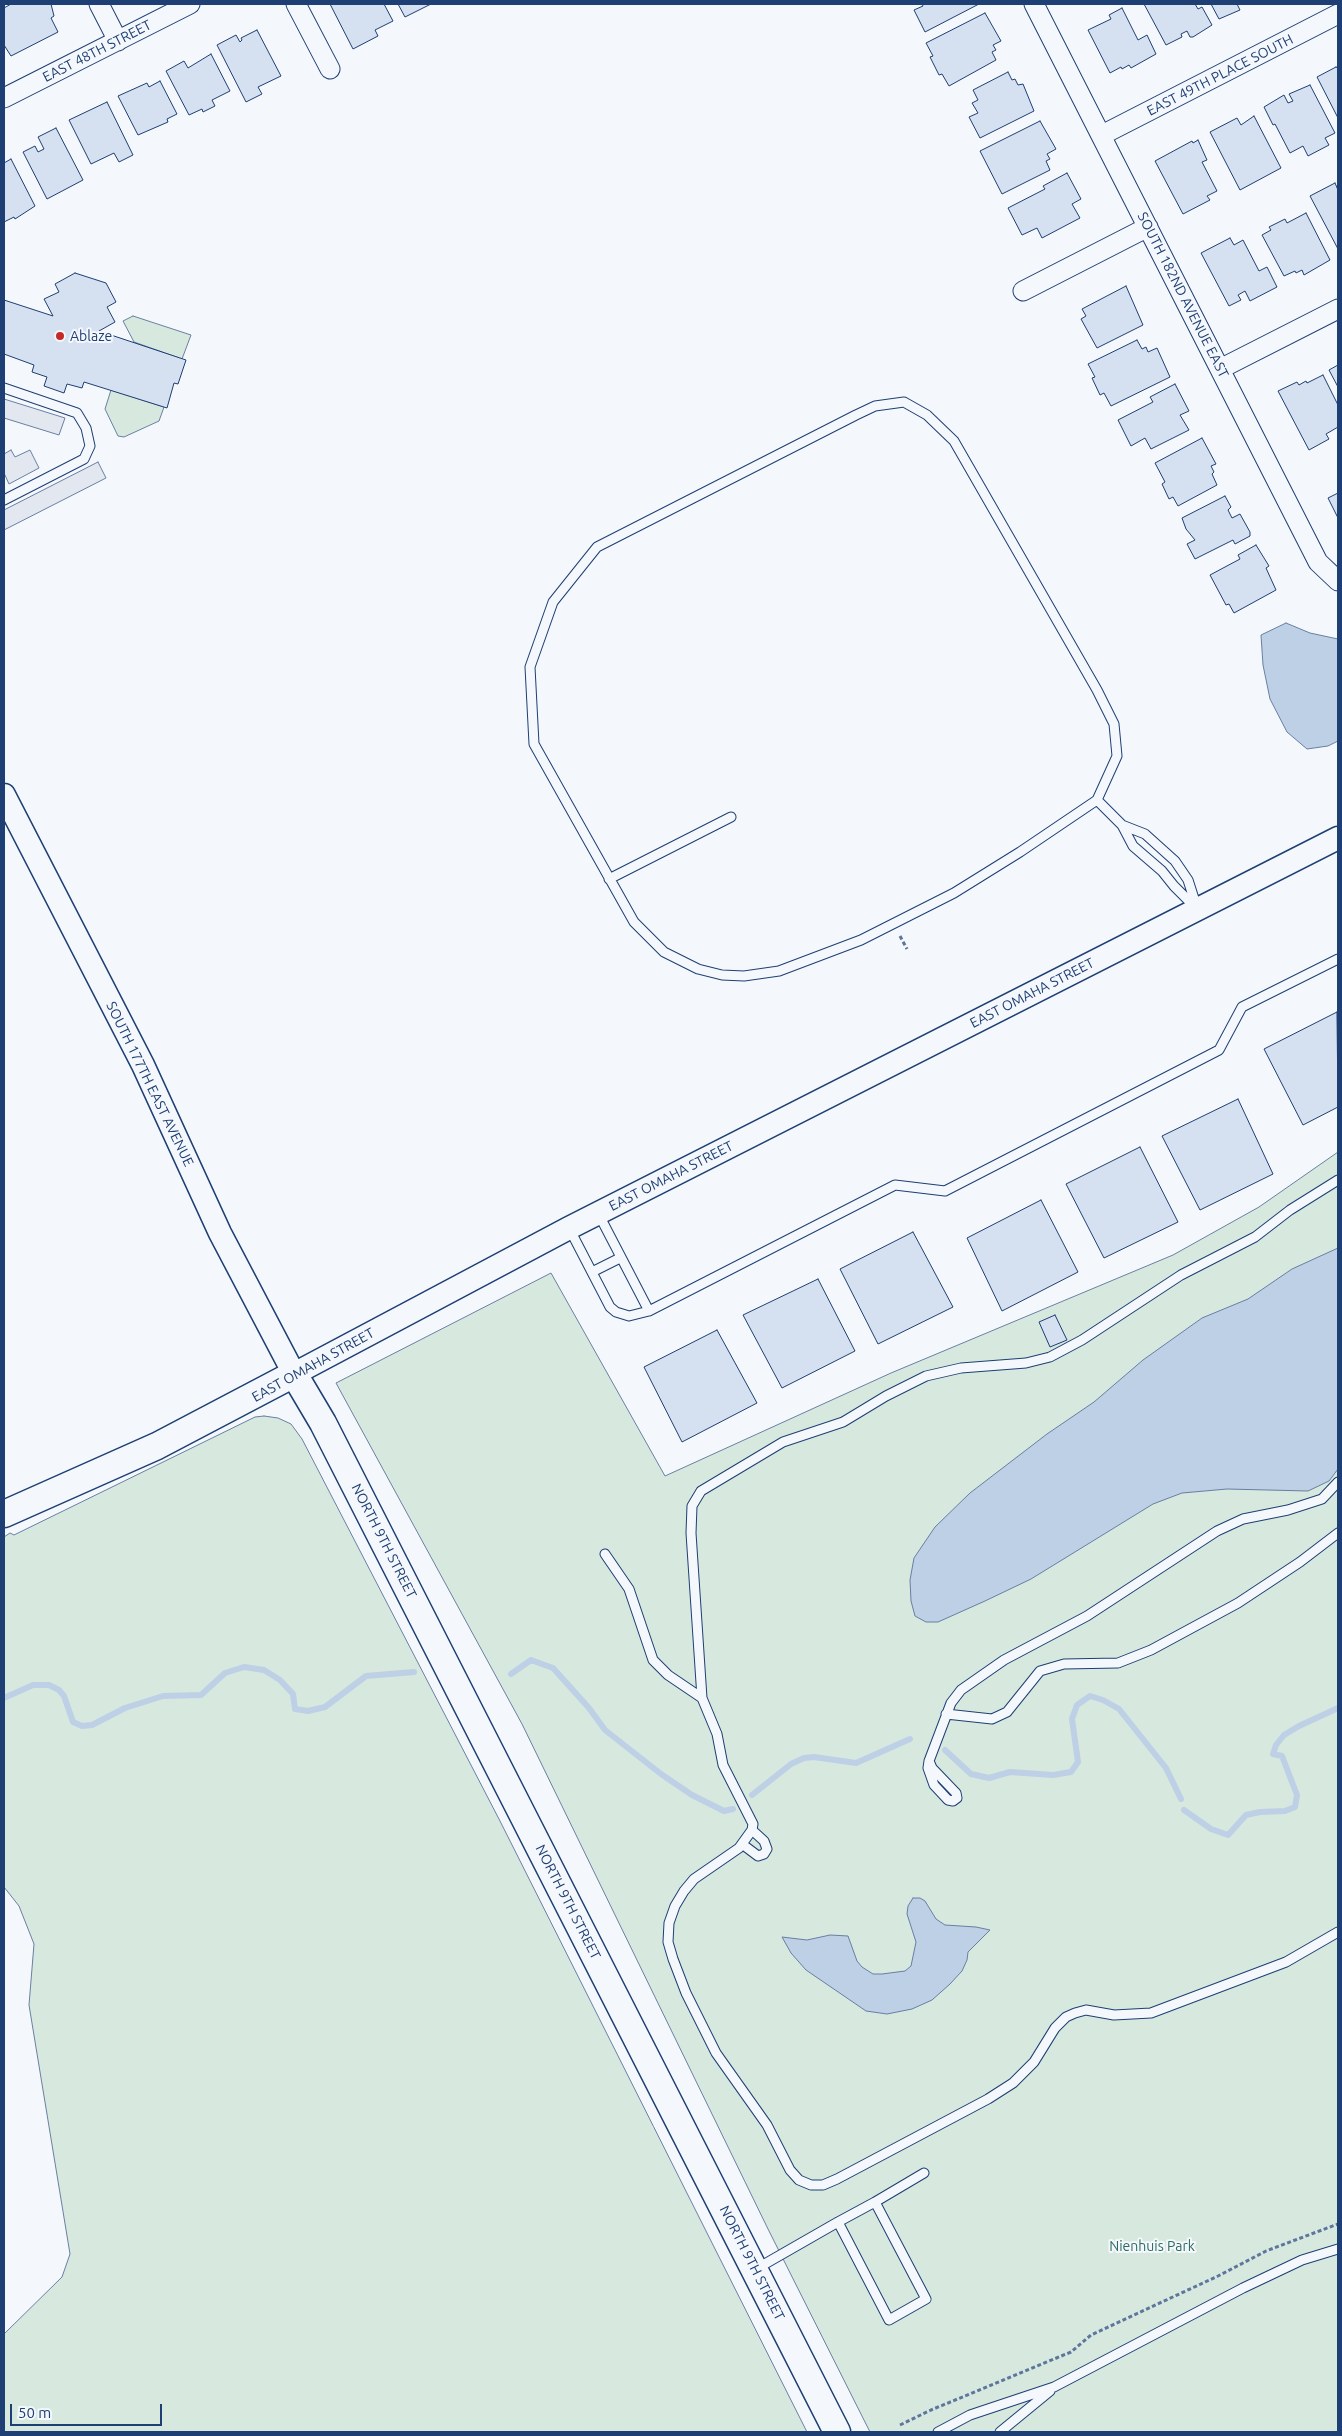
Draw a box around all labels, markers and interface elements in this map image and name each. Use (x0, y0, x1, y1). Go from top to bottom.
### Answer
street label: EAST 48TH STREET (40, 16, 154, 86)
street label: EAST 49TH PLACE SOUTH (1144, 31, 1296, 119)
street label: SOUTH 182ND AVENUE EAST (1134, 209, 1232, 381)
place label: Ablaze (70, 328, 112, 344)
marker: Ablaze (54, 330, 66, 342)
street label: EAST OMAHA STREET (967, 954, 1097, 1032)
street label: SOUTH 177TH EAST AVENUE (103, 999, 197, 1169)
street label: EAST OMAHA STREET (606, 1137, 736, 1215)
street label: EAST OMAHA STREET (249, 1324, 377, 1406)
street label: NORTH 9TH STREET (348, 1481, 420, 1601)
street label: NORTH 9TH STREET (532, 1842, 604, 1962)
street label: NORTH 9TH STREET (716, 2203, 788, 2323)
park label: Nienhuis Park (1109, 2238, 1195, 2254)
scale bar (12, 2394, 165, 2426)
text: 50 m (18, 2404, 51, 2421)

